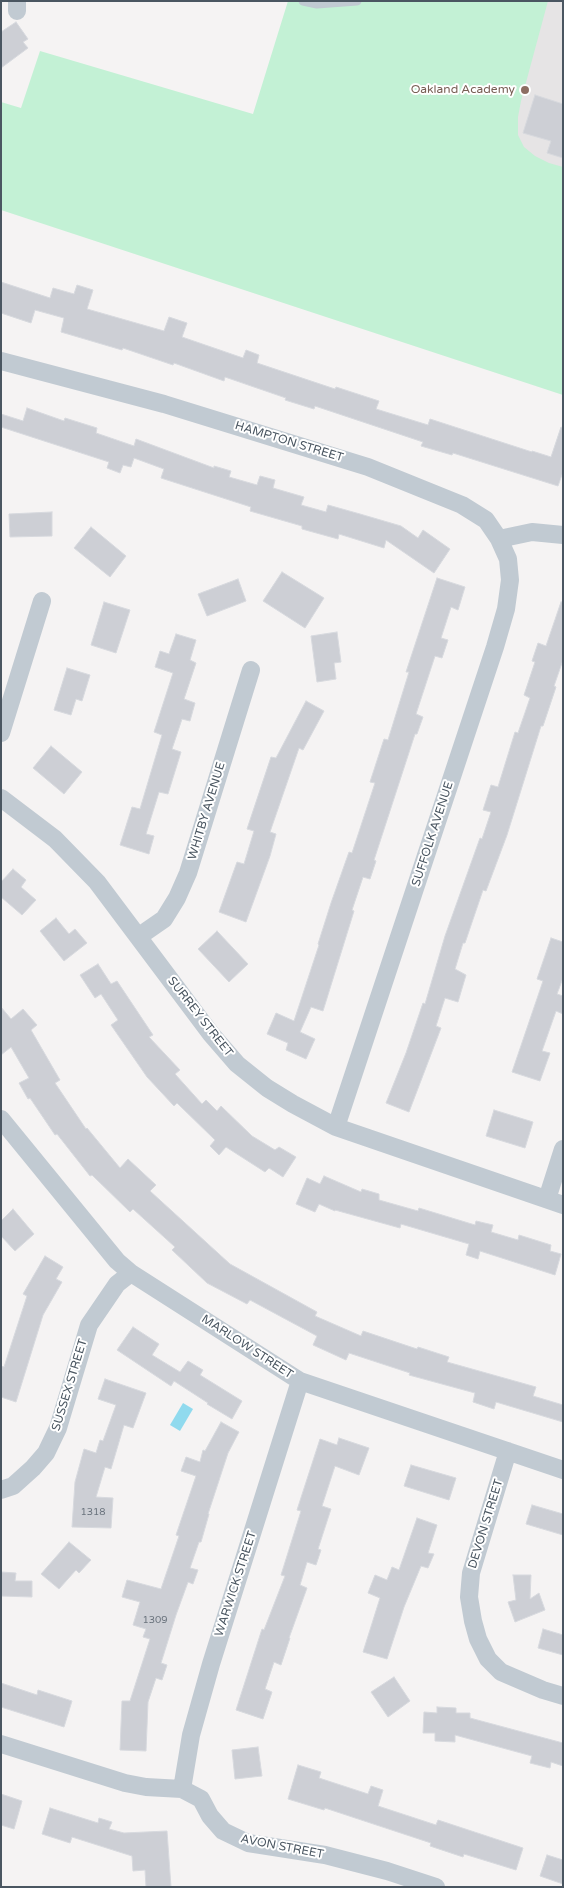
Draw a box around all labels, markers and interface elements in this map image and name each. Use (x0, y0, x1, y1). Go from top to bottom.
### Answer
place label: Oakland Academy (411, 83, 515, 97)
marker: Oakland Academy (519, 84, 531, 96)
street label: HAMPTON STREET (233, 419, 345, 465)
street label: WHITBY AVENUE (185, 760, 229, 862)
street label: SUFFOLK AVENUE (409, 780, 457, 888)
street label: SURREY STREET (164, 974, 236, 1060)
street label: MARLOW STREET (198, 1312, 296, 1382)
street label: SUSSEX STREET (49, 1337, 91, 1433)
street label: DEVON STREET (466, 1478, 506, 1570)
house number: 1318 (80, 1506, 106, 1518)
street label: WARWICK STREET (212, 1529, 260, 1639)
house number: 1309 (142, 1614, 168, 1626)
street label: AVON STREET (239, 1832, 325, 1862)

